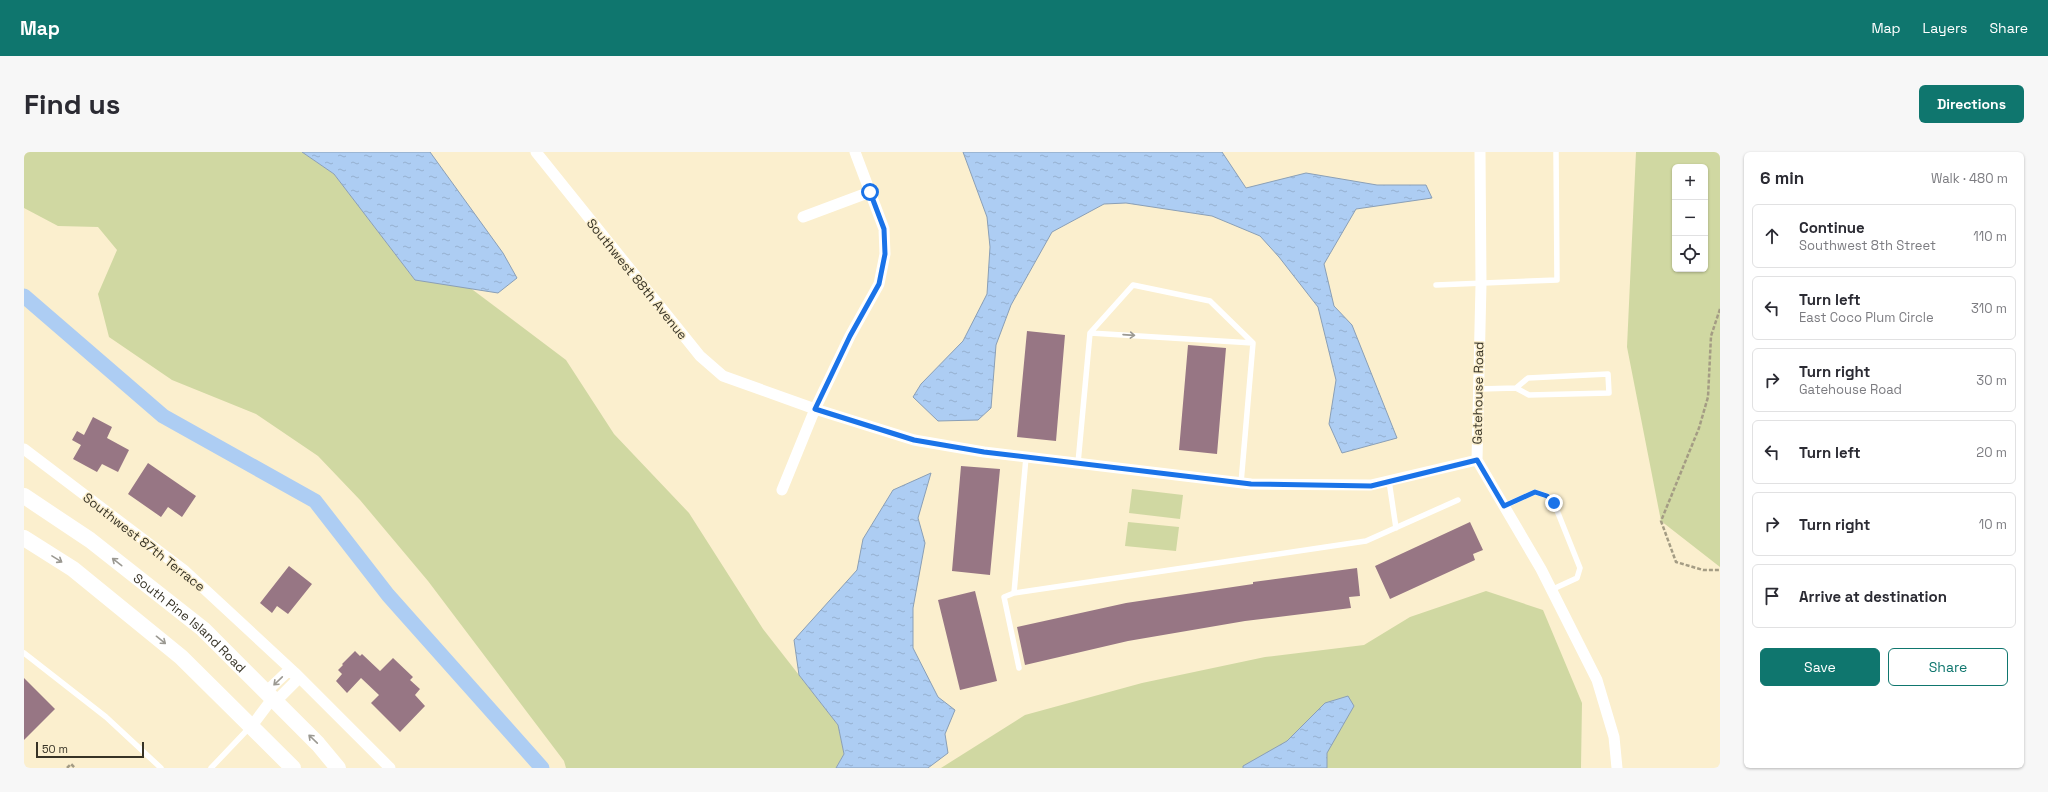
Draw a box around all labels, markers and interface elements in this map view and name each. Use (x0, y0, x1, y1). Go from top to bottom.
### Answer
text: Map (20, 16, 60, 41)
text: Map (1871, 19, 1901, 37)
text: Layers (1923, 19, 1967, 37)
text: Share (1989, 19, 2028, 37)
button: Directions (1919, 85, 2024, 123)
text: Find us (24, 86, 121, 122)
map controls (1672, 164, 1708, 272)
button: + (1672, 164, 1708, 200)
text: 6 min (1760, 167, 1804, 189)
text: Walk · 480 m (1931, 170, 2008, 187)
route start (861, 183, 879, 201)
button: − (1672, 200, 1708, 236)
street label: Southwest 88th Avenue (583, 215, 691, 343)
text: Continue (1799, 218, 1865, 237)
icon: ahead (1761, 225, 1783, 247)
text: 110 m (1973, 228, 2007, 245)
button: locate (1672, 236, 1708, 272)
text: Southwest 8th Street (1799, 237, 1936, 254)
text: Turn left (1799, 290, 1861, 309)
icon: left (1761, 297, 1783, 319)
text: 310 m (1971, 300, 2007, 317)
text: East Coco Plum Circle (1799, 309, 1934, 326)
one-way arrow (1122, 332, 1135, 339)
street label: Gatehouse Road (1469, 341, 1487, 445)
text: Turn right (1799, 362, 1870, 381)
icon: right (1761, 369, 1783, 391)
text: 30 m (1976, 372, 2007, 389)
text: Gatehouse Road (1799, 381, 1902, 398)
icon: left (1761, 441, 1783, 463)
text: Turn left (1799, 443, 1861, 462)
text: 20 m (1976, 444, 2007, 461)
street label: Southwest 87th Terrace (79, 489, 209, 595)
route end (1545, 494, 1563, 512)
icon: right (1761, 513, 1783, 535)
text: Turn right (1799, 515, 1870, 534)
text: 10 m (1979, 516, 2007, 533)
one-way arrow (51, 555, 62, 563)
one-way arrow (112, 557, 123, 566)
street label: South Pine Island Road (130, 569, 250, 676)
icon: arrive (1761, 585, 1783, 607)
text: Arrive at destination (1799, 587, 1947, 606)
one-way arrow (155, 636, 166, 644)
button: Save (1760, 648, 1880, 686)
button: Share (1888, 648, 2008, 686)
one-way arrow (273, 676, 283, 685)
one-way arrow (308, 734, 318, 744)
scale bar (36, 740, 144, 759)
text: 50 m (42, 742, 68, 756)

